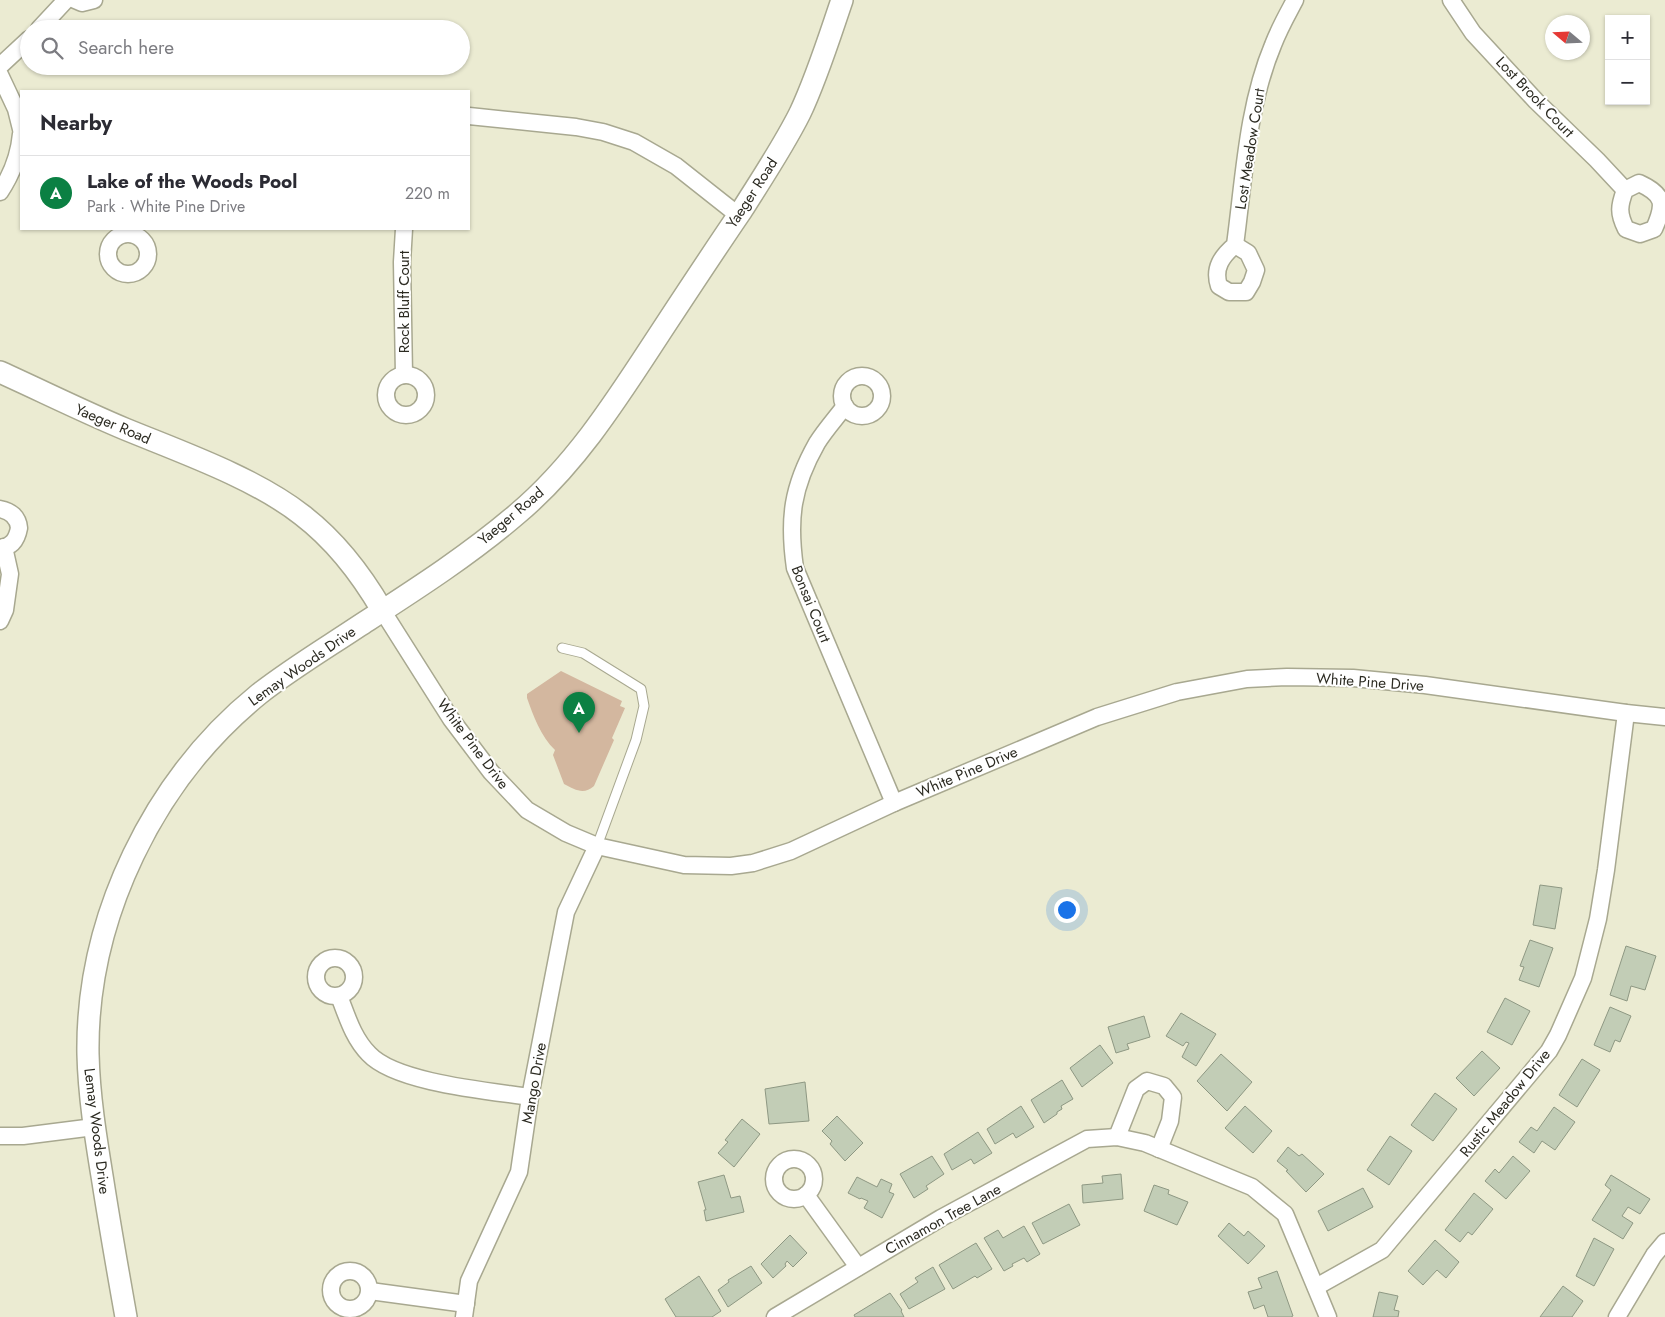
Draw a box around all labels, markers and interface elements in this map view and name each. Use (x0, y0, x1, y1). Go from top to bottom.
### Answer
north arrow (1545, 15, 1590, 60)
map controls (1605, 15, 1650, 105)
button: + (1605, 15, 1650, 60)
search box (20, 20, 470, 75)
icon: search (38, 34, 66, 62)
text: Search here (78, 34, 174, 61)
street label: Lost Brook Court (1491, 52, 1580, 143)
button: − (1605, 60, 1650, 105)
street label: Lost Meadow Court (1230, 86, 1271, 211)
text: Nearby (40, 108, 112, 138)
street label: Yaeger Road (721, 153, 783, 233)
text: Lake of the Woods Pool (87, 168, 297, 195)
text: A (50, 182, 62, 205)
text: 220 m (405, 182, 450, 205)
text: Park · White Pine Drive (87, 195, 245, 218)
street label: Rock Bluff Court (393, 250, 415, 353)
street label: Yaeger Road (72, 398, 154, 450)
street label: Yaeger Road (473, 482, 549, 550)
street label: Bonsai Court (786, 562, 837, 646)
street label: Lemay Woods Drive (244, 620, 361, 711)
street label: White Pine Drive (1315, 667, 1425, 697)
pin: A (563, 692, 595, 733)
street label: White Pine Drive (432, 694, 514, 794)
street label: White Pine Drive (913, 741, 1021, 803)
your location (1054, 897, 1080, 923)
street label: Mango Drive (516, 1041, 552, 1125)
street label: Rustic Meadow Drive (1455, 1044, 1556, 1162)
street label: Lemay Woods Drive (78, 1067, 116, 1196)
street label: Cinnamon Tree Lane (881, 1178, 1005, 1260)

